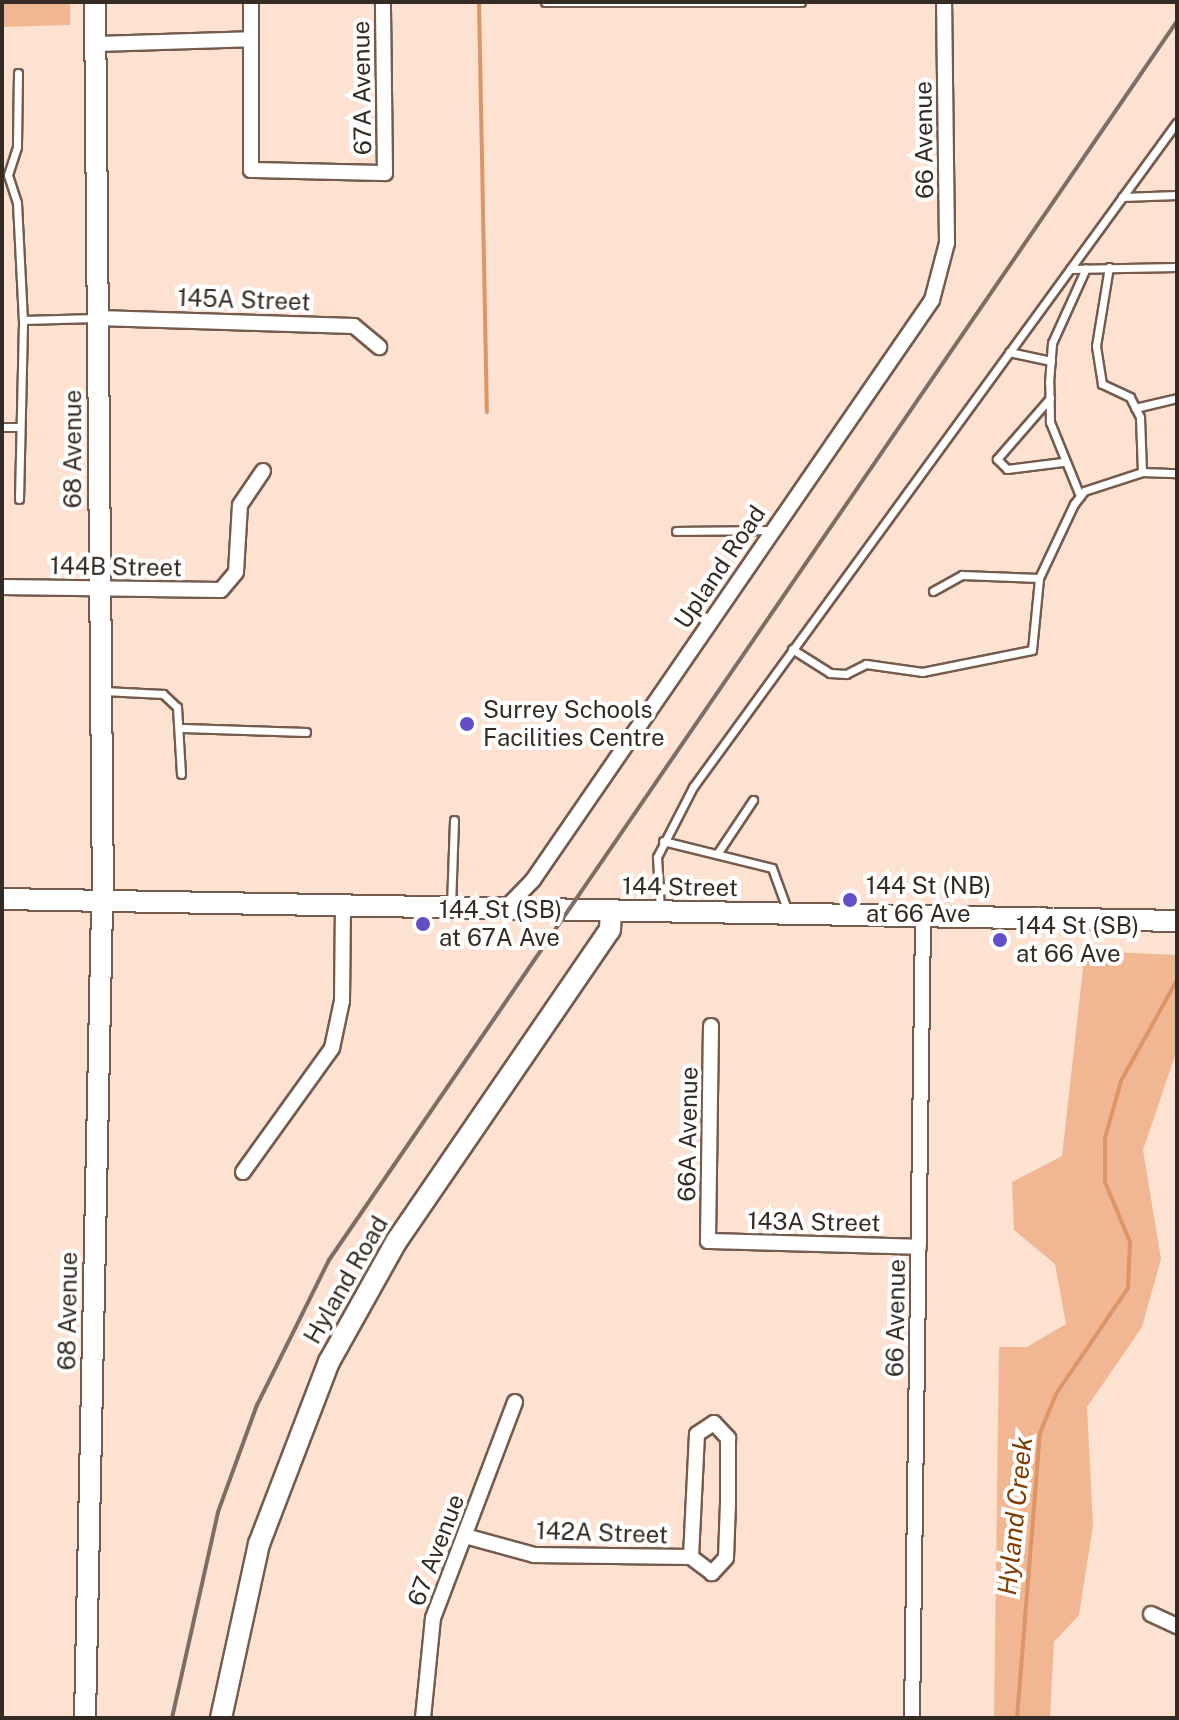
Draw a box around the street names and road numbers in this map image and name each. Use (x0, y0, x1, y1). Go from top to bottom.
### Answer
street label: 67A Avenue (346, 21, 378, 155)
street label: 66 Avenue (909, 81, 939, 199)
street label: 145A Street (177, 283, 311, 317)
street label: 68 Avenue (59, 390, 87, 508)
street label: Upland Road (668, 500, 772, 634)
street label: 144B Street (50, 551, 182, 583)
street label: 144 Street (622, 872, 738, 902)
street label: 66A Avenue (672, 1066, 704, 1202)
street label: 143A Street (747, 1206, 881, 1238)
street label: Hyland Road (298, 1211, 394, 1349)
street label: 68 Avenue (53, 1251, 83, 1371)
street label: 66 Avenue (881, 1259, 911, 1377)
street label: 67 Avenue (402, 1490, 470, 1610)
street label: 142A Street (535, 1516, 669, 1550)

